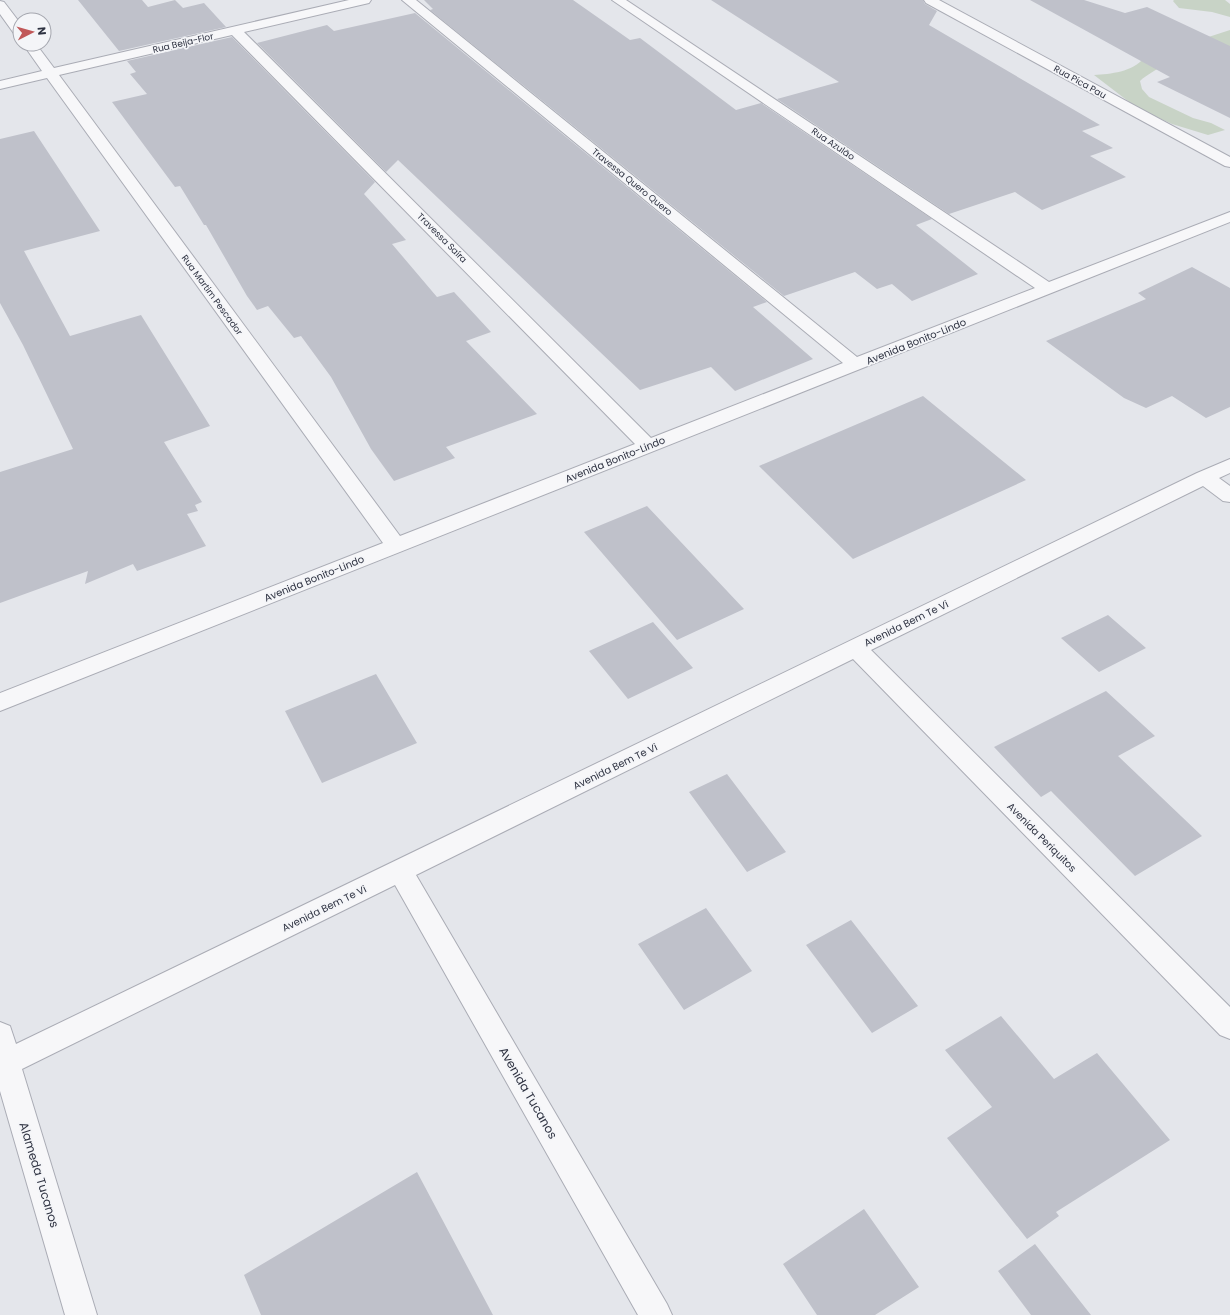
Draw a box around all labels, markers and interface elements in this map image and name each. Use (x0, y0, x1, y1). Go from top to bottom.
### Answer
north arrow (12, 12, 52, 52)
text: N (34, 26, 50, 36)
street label: Rua Beija-Flor (151, 30, 215, 56)
street label: Rua Pica Pau (1052, 63, 1109, 101)
street label: Rua Azulão (809, 125, 857, 163)
street label: Travessa Quero Quero (589, 146, 675, 218)
street label: Travessa Saíra (414, 210, 470, 266)
street label: Rua Martim Pescador (179, 253, 246, 338)
street label: Avenida Bonito-Lindo (864, 314, 969, 368)
street label: Avenida Bonito-Lindo (563, 432, 668, 486)
street label: Avenida Bonito-Lindo (262, 551, 367, 605)
street label: Avenida Bem Te Vi (861, 596, 951, 650)
street label: Avenida Bem Te Vi (570, 739, 660, 793)
street label: Avenida Periquitos (1004, 799, 1080, 875)
street label: Avenida Bem Te Vi (279, 881, 369, 935)
street label: Avenida Tucanos (495, 1044, 562, 1142)
street label: Alameda Tucanos (15, 1120, 64, 1230)

